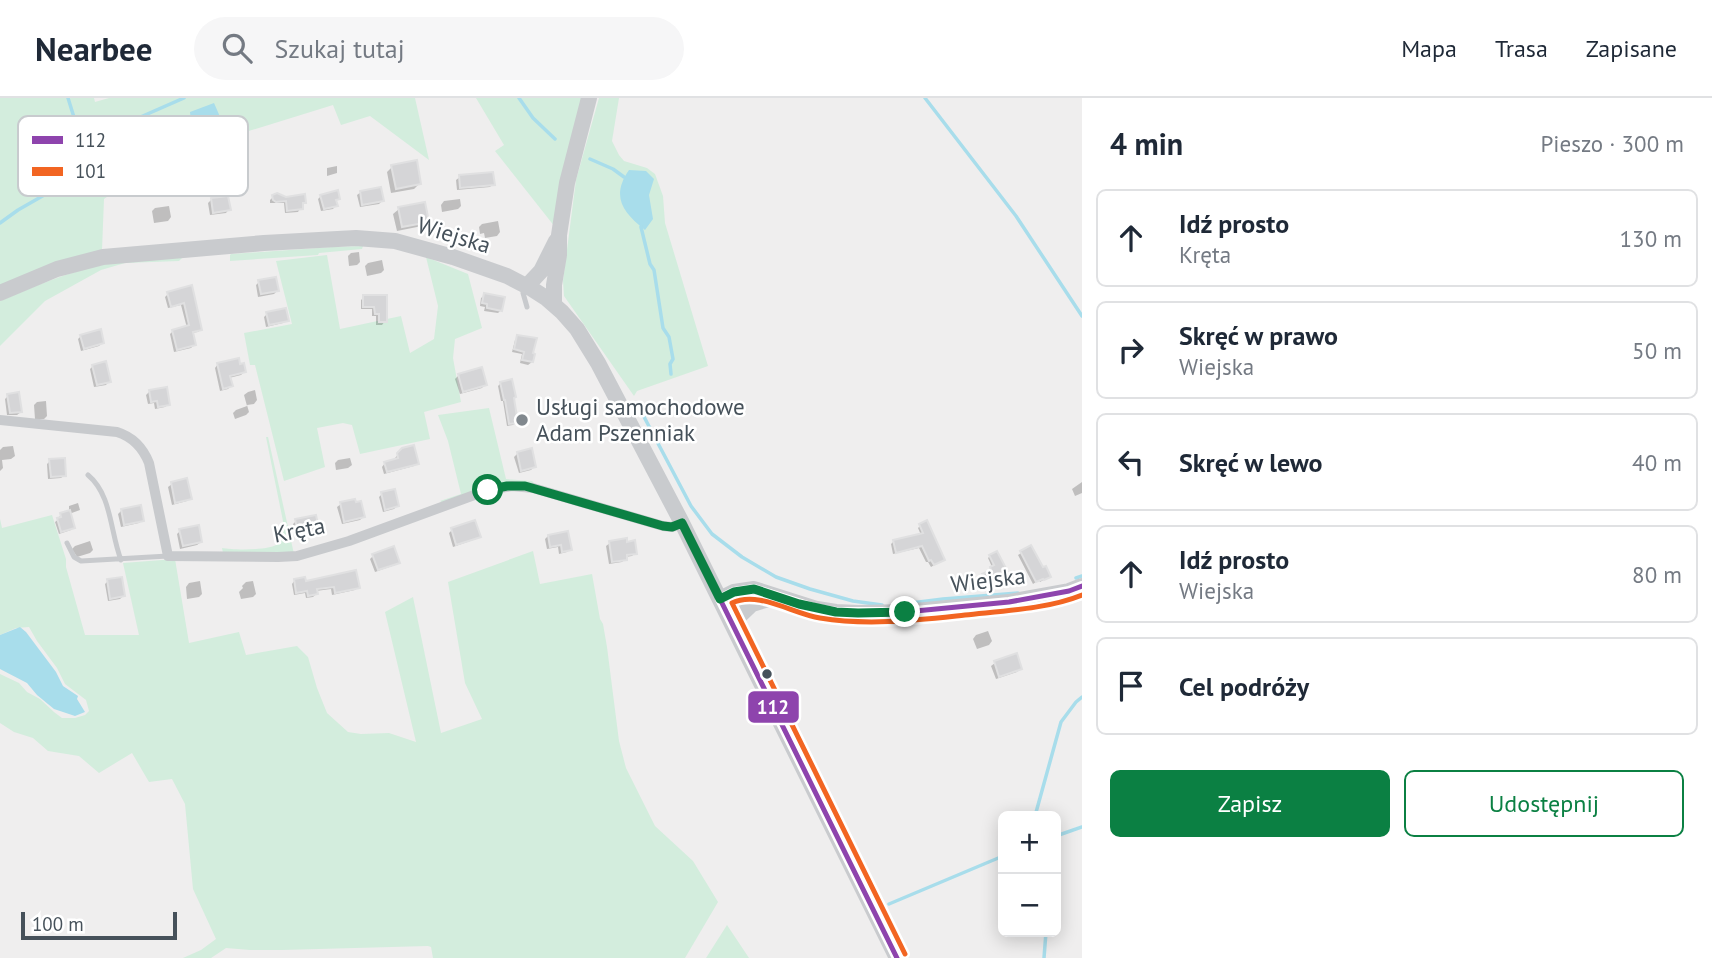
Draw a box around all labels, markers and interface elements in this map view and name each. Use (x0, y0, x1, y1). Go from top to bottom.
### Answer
search box (194, 17, 684, 80)
text: Nearbee (35, 27, 152, 70)
icon: search (218, 29, 256, 67)
text: Szukaj tutaj (274, 32, 405, 65)
text: Mapa (1401, 33, 1457, 64)
text: Trasa (1495, 33, 1548, 64)
text: Zapisane (1586, 33, 1677, 64)
legend (18, 116, 248, 196)
text: 4 min (1110, 124, 1183, 163)
text: 112 (75, 128, 106, 152)
text: Pieszo · 300 m (1541, 129, 1684, 158)
text: 101 (75, 159, 106, 183)
text: Idź prosto (1179, 207, 1289, 240)
street label: Wiejska (414, 210, 494, 259)
icon: ahead (1112, 219, 1150, 257)
text: 130 m (1620, 224, 1682, 253)
text: Kręta (1179, 240, 1231, 269)
text: Skręć w prawo (1179, 319, 1338, 352)
icon: right (1112, 331, 1150, 369)
text: 50 m (1632, 336, 1682, 365)
text: Wiejska (1179, 352, 1254, 381)
place label: Usługi samochodowe Adam Pszenniak (536, 392, 745, 447)
marker: Usługi samochodowe Adam Pszenniak (514, 412, 530, 428)
icon: left (1112, 443, 1150, 481)
text: Skręć w lewo (1179, 446, 1323, 479)
text: 40 m (1632, 448, 1682, 477)
route start (472, 474, 503, 505)
street label: Kręta (271, 510, 327, 549)
text: Idź prosto (1179, 543, 1289, 576)
icon: ahead (1112, 555, 1150, 593)
text: 80 m (1632, 560, 1682, 589)
street label: Wiejska (949, 561, 1027, 598)
text: Wiejska (1179, 576, 1254, 605)
route end (889, 596, 920, 627)
unlabelled marker (760, 667, 774, 681)
icon: arrive (1112, 667, 1150, 705)
text: Cel podróży (1179, 670, 1309, 703)
line badge: 112 (747, 690, 800, 724)
text: 112 (757, 695, 789, 719)
button: Zapisz (1110, 770, 1390, 837)
button: Udostępnij (1404, 770, 1684, 837)
map controls (998, 811, 1061, 937)
button: + (998, 811, 1061, 874)
button: − (998, 874, 1061, 937)
scale bar (21, 909, 177, 941)
text: 100 m (32, 912, 84, 936)

